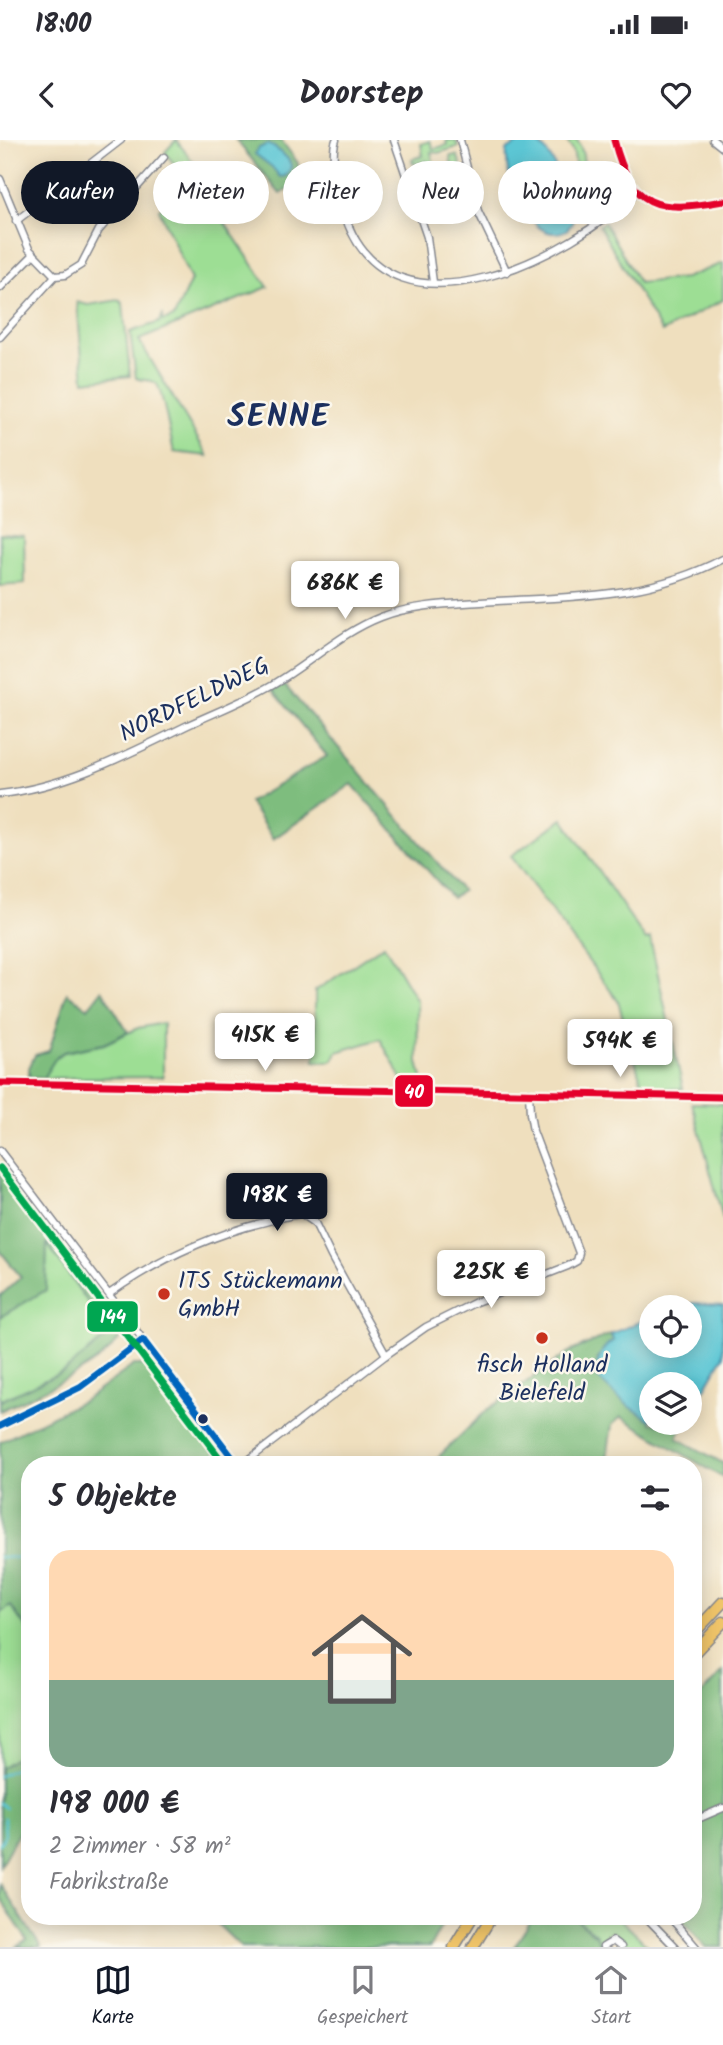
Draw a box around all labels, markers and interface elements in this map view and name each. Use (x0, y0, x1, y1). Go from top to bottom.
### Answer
text: 18:00 (35, 4, 91, 46)
text: Doorstep (299, 69, 424, 120)
icon: back (28, 76, 66, 114)
icon: heart (657, 76, 695, 114)
chip: Kaufen (21, 161, 139, 224)
chip: Mieten (153, 161, 269, 224)
chip: Filter (283, 161, 383, 224)
chip: Neu (397, 161, 484, 224)
chip: Wohnung (498, 161, 637, 224)
district label: SENNE (227, 392, 331, 443)
pin: 686K € (288, 561, 402, 621)
text: 686K € (307, 566, 383, 602)
street label: NORDFELDWEG (113, 647, 277, 754)
pin: 415K € (208, 1014, 322, 1073)
text: 415K € (231, 1018, 299, 1054)
pin: 594K € (563, 1020, 677, 1079)
text: 594K € (583, 1024, 657, 1060)
line badge: 40 (394, 1074, 434, 1108)
text: 40 (404, 1078, 424, 1108)
pin: 198K € (220, 1174, 334, 1233)
text: 198K € (242, 1178, 312, 1214)
pin: 225K € (434, 1250, 548, 1310)
text: 225K € (453, 1255, 529, 1291)
place label: ITS Stückemann GmbH (178, 1262, 343, 1329)
marker: ITS Stückemann GmbH (156, 1286, 172, 1302)
map controls (639, 1295, 702, 1435)
button: locate (639, 1295, 702, 1358)
line badge: 144 (86, 1300, 139, 1333)
text: 144 (100, 1303, 127, 1333)
marker: fisch Holland Bielefeld (534, 1330, 550, 1346)
place label: fisch Holland Bielefeld (477, 1346, 608, 1413)
button: layers (639, 1372, 702, 1435)
unlabelled marker (196, 1412, 210, 1426)
text: 5 Objekte (49, 1474, 177, 1522)
icon: filters (636, 1479, 674, 1517)
icon: home (299, 1596, 425, 1722)
text: 198 000 € (49, 1781, 179, 1829)
text: 2 Zimmer · 58 m² (49, 1829, 231, 1865)
text: Fabrikstraße (49, 1865, 169, 1901)
tab: Karte (92, 1961, 134, 2033)
tab: Gespeichert (317, 1961, 408, 2033)
tab: Start (591, 1961, 631, 2033)

